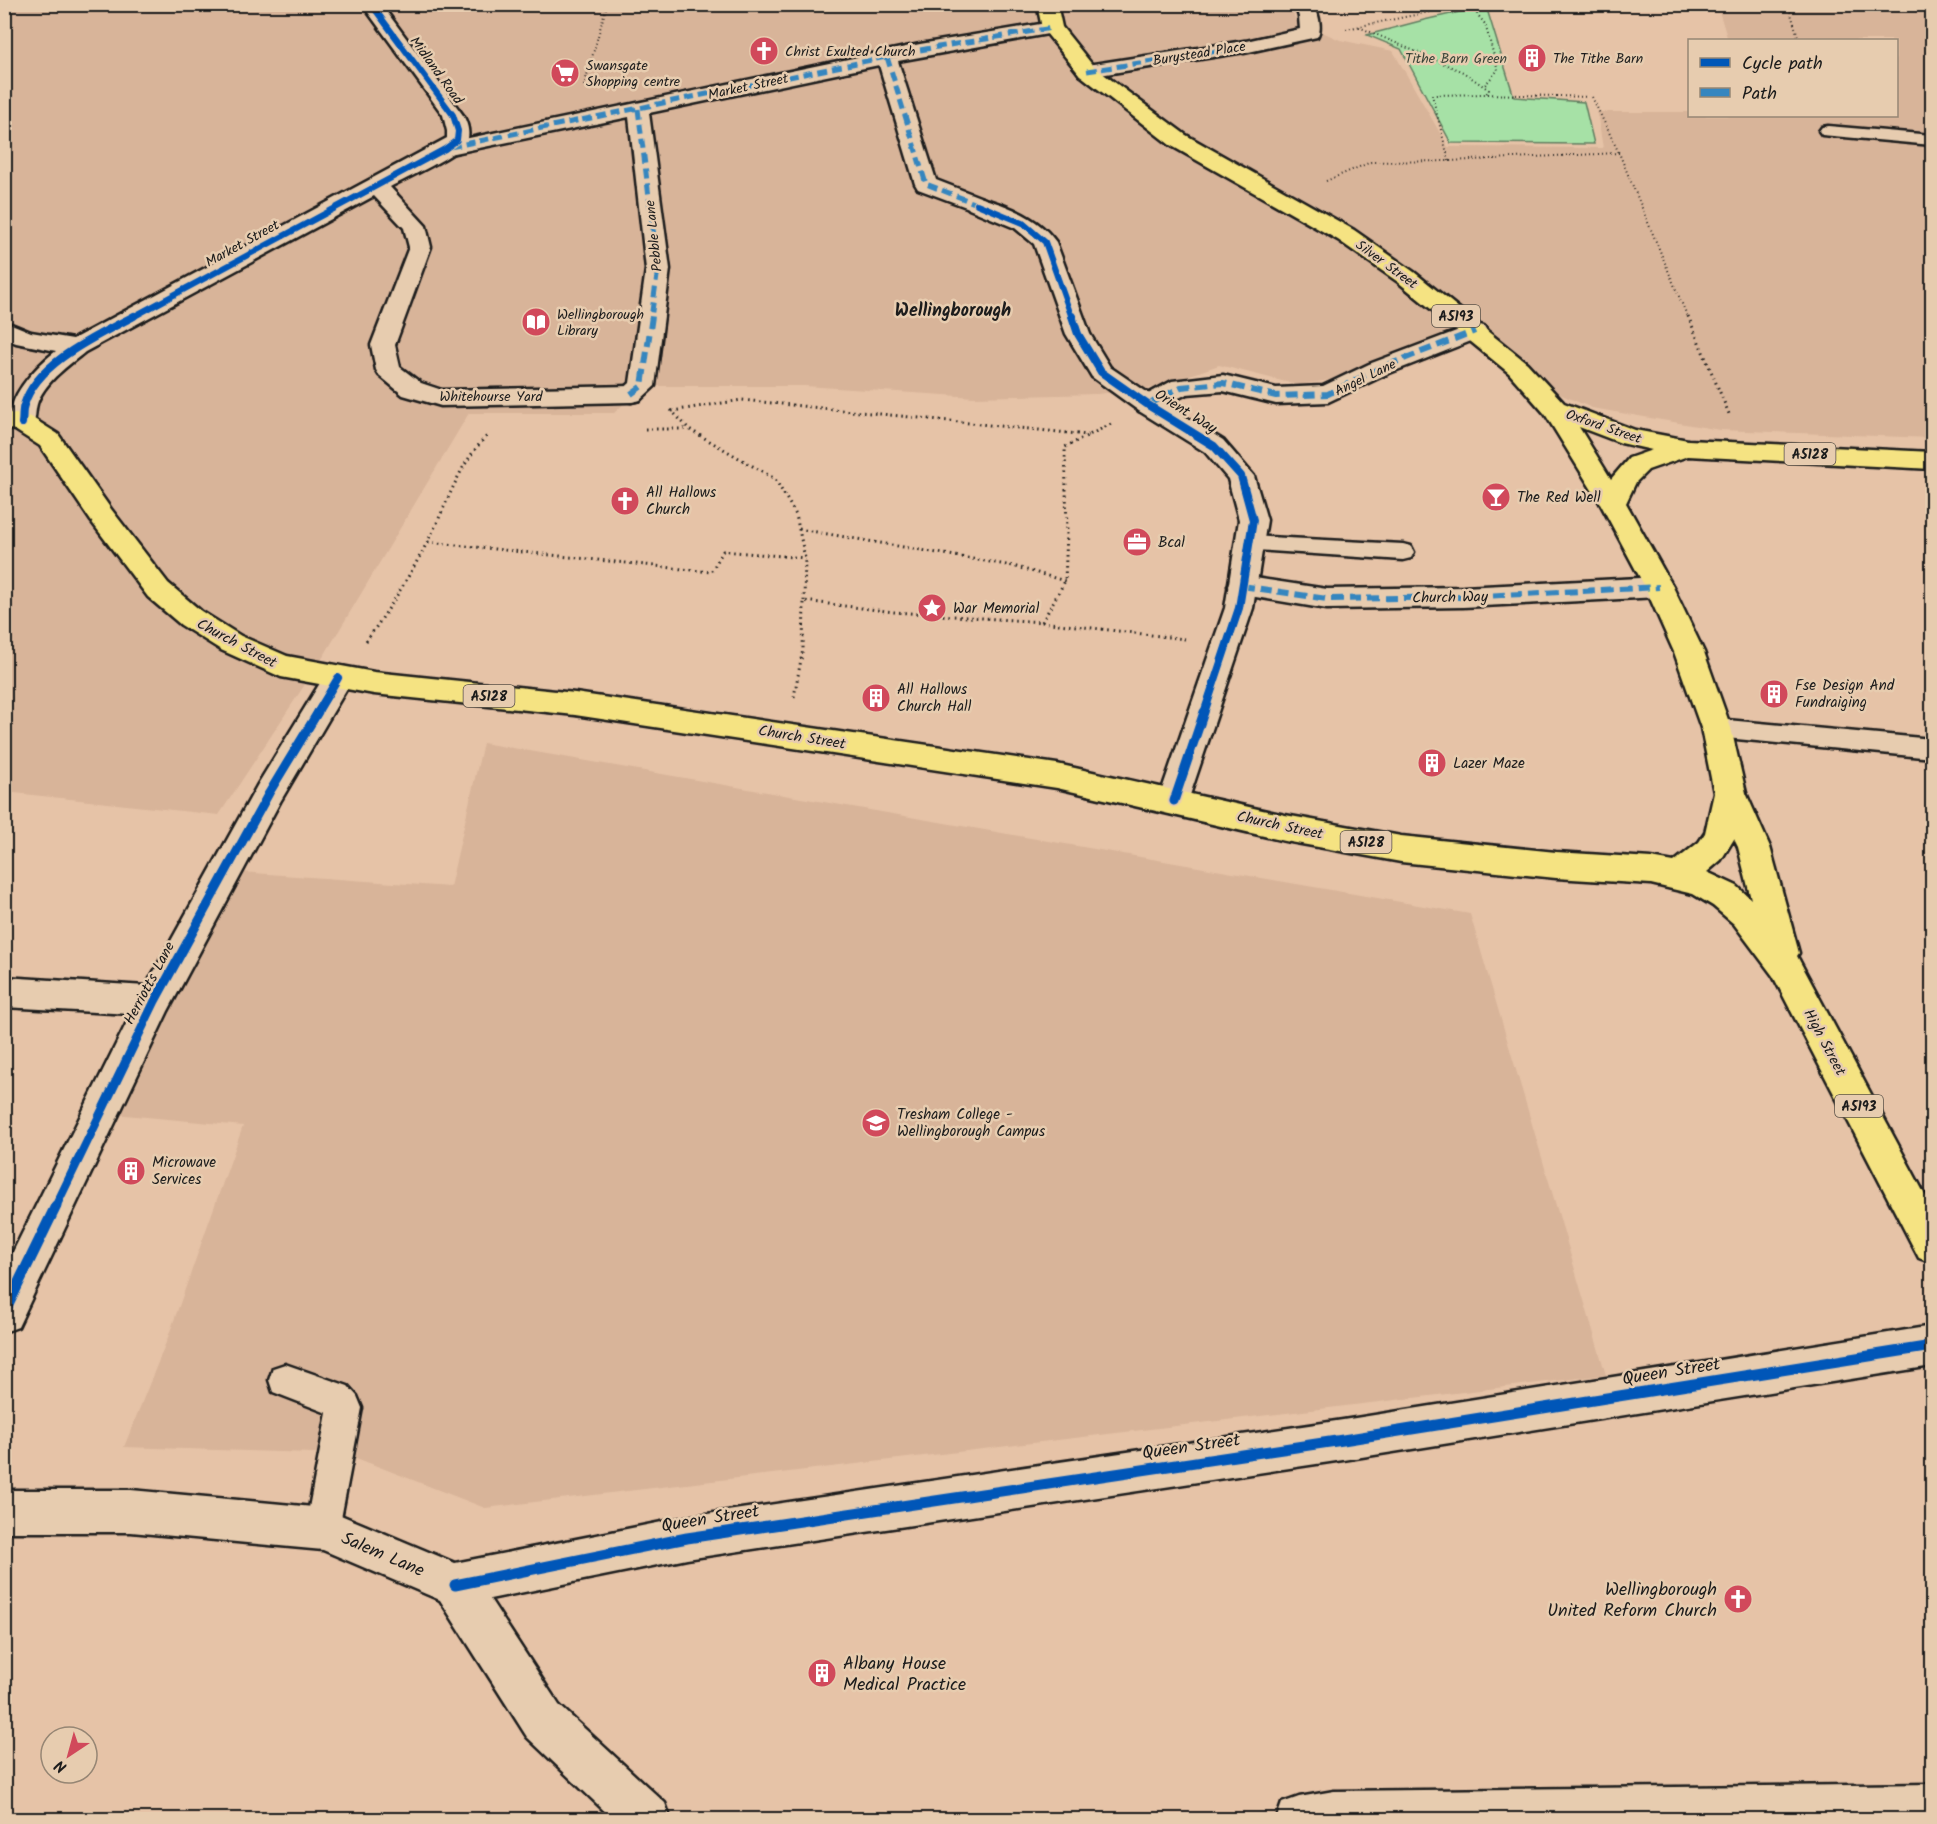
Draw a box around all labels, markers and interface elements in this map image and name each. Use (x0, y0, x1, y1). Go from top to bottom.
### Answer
street label: Midland Road (404, 32, 469, 110)
church icon: Christ Exulted Church (748, 35, 780, 67)
street label: Burystead Place (1151, 36, 1248, 72)
legend (1688, 39, 1898, 117)
place label: Christ Exulted Church (785, 41, 916, 63)
building icon: The Tithe Barn (1516, 42, 1548, 74)
park label: Tithe Barn Green (1405, 48, 1507, 70)
place label: The Tithe Barn (1553, 48, 1643, 70)
text: Cycle path (1742, 50, 1823, 79)
place label: Swansgate Shopping centre (586, 55, 681, 93)
supermarket icon: Swansgate Shopping centre (549, 57, 581, 89)
street label: Market Street (706, 68, 791, 106)
text: Path (1742, 80, 1777, 109)
street label: Pebble Lane (639, 198, 669, 273)
street label: Market Street (201, 214, 284, 273)
street label: Silver Street (1351, 235, 1423, 295)
district label: Wellingborough (895, 297, 1011, 326)
place label: Wellingborough Library (557, 304, 644, 342)
road number: A5193 (1432, 305, 1480, 327)
library icon: Wellingborough Library (520, 306, 552, 338)
street label: Angel Lane (1331, 353, 1401, 402)
street label: Orient Way (1149, 383, 1222, 441)
street label: Whitehourse Yard (440, 386, 543, 408)
street label: Oxford Street (1563, 404, 1645, 450)
road number: A5128 (1784, 443, 1836, 465)
place label: All Hallows Church (646, 481, 717, 522)
bar icon: The Red Well (1480, 481, 1512, 513)
church icon: All Hallows Church (609, 485, 641, 517)
place label: The Red Well (1517, 486, 1601, 510)
office icon: Bcal (1121, 526, 1153, 558)
place label: Bcal (1158, 531, 1185, 555)
street label: Church Way (1412, 585, 1489, 611)
place icon: War Memorial (916, 592, 948, 624)
place label: War Memorial (953, 597, 1040, 621)
street label: Church Street (192, 613, 281, 675)
place label: Fse Design And Fundraiging (1795, 674, 1895, 715)
place label: All Hallows Church Hall (897, 678, 972, 719)
building icon: Fse Design And Fundraiging (1758, 678, 1790, 710)
building icon: All Hallows Church Hall (860, 682, 892, 714)
road number: A5128 (464, 685, 514, 707)
street label: Church Street (757, 719, 847, 757)
building icon: Lazer Maze (1416, 747, 1448, 779)
place label: Lazer Maze (1453, 752, 1525, 776)
street label: Church Street (1234, 805, 1326, 847)
road number: A5128 (1340, 831, 1392, 853)
street label: Herriotts Lane (118, 937, 182, 1029)
street label: High Street (1796, 1005, 1852, 1080)
road number: A5193 (1835, 1095, 1883, 1117)
place label: Tresham College - Wellingborough Campus (897, 1103, 1046, 1144)
school or university icon: Tresham College - Wellingborough Campus (860, 1107, 892, 1139)
place label: Microwave Services (152, 1151, 216, 1192)
building icon: Microwave Services (115, 1155, 147, 1187)
street label: Queen Street (1620, 1350, 1723, 1395)
street label: Queen Street (1140, 1426, 1243, 1469)
street label: Queen Street (659, 1497, 762, 1542)
street label: Salem Lane (336, 1525, 429, 1586)
place label: Wellingborough United Reform Church (1547, 1576, 1717, 1626)
church icon: Wellingborough United Reform Church (1722, 1583, 1754, 1615)
place label: Albany House Medical Practice (843, 1650, 966, 1700)
building icon: Albany House Medical Practice (806, 1657, 838, 1689)
north arrow (39, 1725, 99, 1785)
text: N (50, 1753, 73, 1779)

